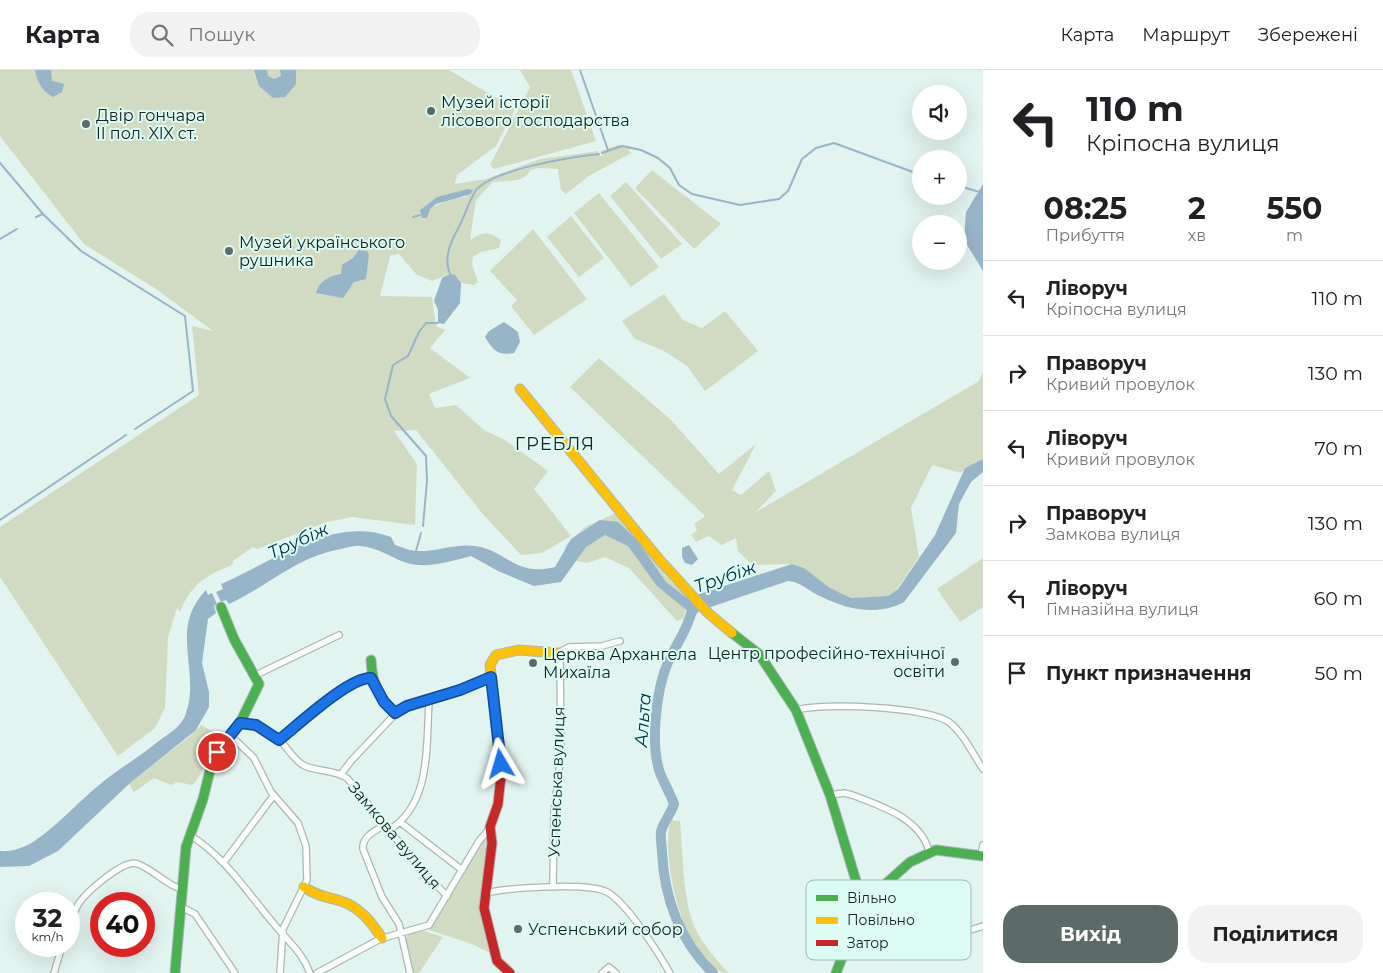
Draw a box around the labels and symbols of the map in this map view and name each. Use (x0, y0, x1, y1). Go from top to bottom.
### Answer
place label: Музей історії лісового господарства (441, 93, 630, 130)
marker: Музей історії лісового господарства (425, 105, 437, 117)
place label: Двір гончара II пол. XIX ст. (96, 106, 205, 143)
marker: Двір гончара II пол. XIX ст. (80, 118, 92, 130)
place label: Музей українського рушника (239, 233, 405, 270)
marker: Музей українського рушника (223, 245, 235, 257)
district label: ГРЕБЛЯ (515, 433, 595, 455)
water label: Трубіж (264, 517, 333, 564)
water label: Трубіж (691, 556, 760, 598)
place label: Центр професійно-технічної освіти (708, 644, 945, 681)
place label: Церква Архангела Михаїла (543, 645, 697, 682)
marker: Центр професійно-технічної освіти (949, 656, 961, 668)
marker: Церква Архангела Михаїла (527, 657, 539, 669)
water label: Альта (630, 692, 656, 749)
street label: Успенська вулиця (544, 706, 569, 858)
pin (196, 731, 238, 773)
position arrow (474, 737, 526, 789)
street label: Замкова вулиця (344, 778, 445, 893)
legend (806, 880, 971, 960)
text: Вільно (847, 889, 896, 907)
speed limit sign: 40 (90, 892, 155, 957)
text: Повільно (847, 911, 915, 929)
place label: Успенський собор (528, 920, 683, 939)
marker: Успенський собор (512, 923, 524, 935)
text: Затор (847, 934, 889, 952)

